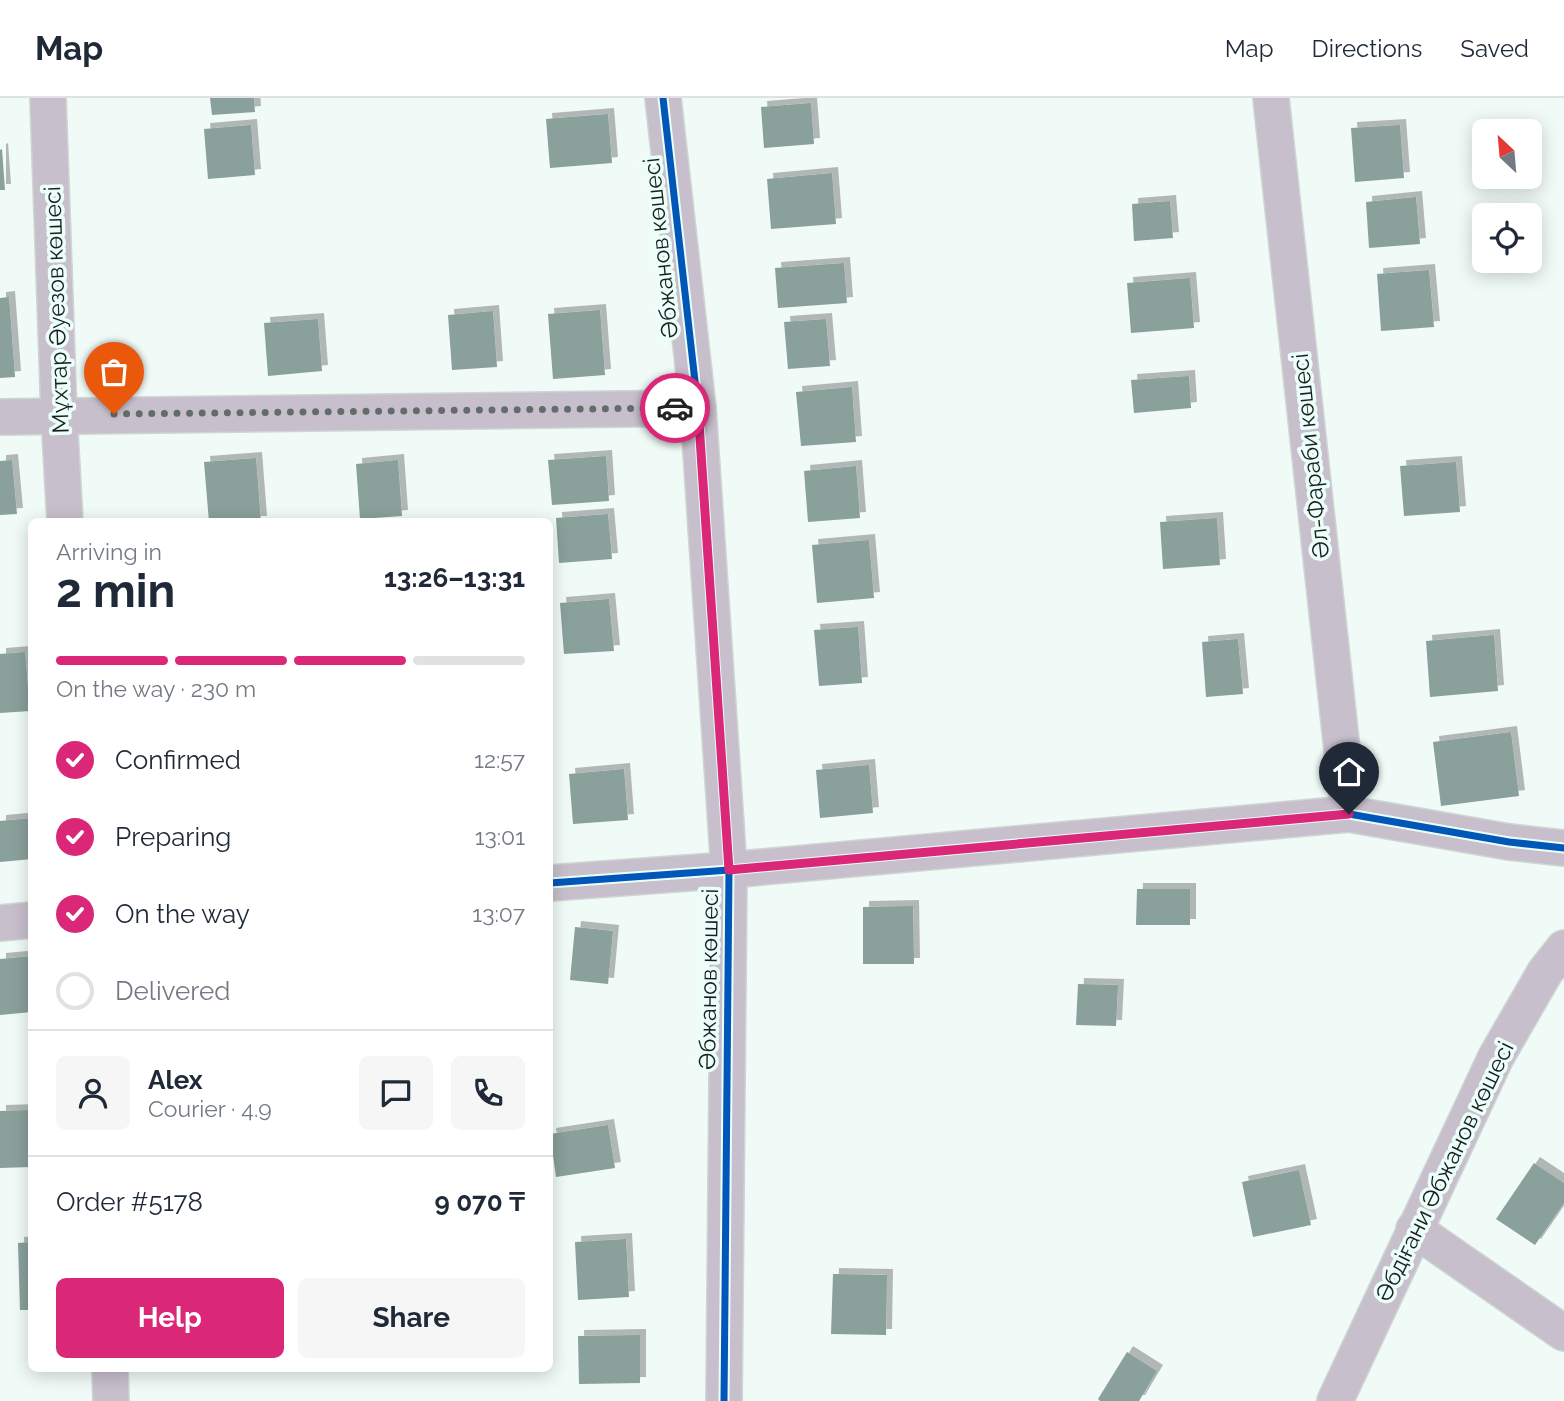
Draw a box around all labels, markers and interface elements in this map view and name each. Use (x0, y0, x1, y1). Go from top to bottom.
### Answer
text: Map (35, 29, 103, 68)
text: Map (1225, 34, 1274, 63)
text: Directions (1312, 34, 1422, 63)
text: Saved (1460, 34, 1529, 63)
north arrow (1472, 119, 1542, 189)
map controls (1472, 119, 1542, 273)
street label: Әбжанов көшесі (637, 157, 683, 339)
street label: Мұхтар Әуезов көшесі (38, 186, 74, 434)
button: locate (1472, 203, 1542, 273)
pin (84, 342, 144, 414)
street label: Әл-Фараби көшесі (1286, 352, 1334, 560)
icon: bag (95, 353, 133, 391)
courier (640, 373, 710, 443)
icon: car (656, 389, 694, 427)
text: Arriving in (56, 538, 162, 565)
text: 13:26–13:31 (384, 563, 525, 593)
text: 2 min (56, 564, 175, 618)
text: On the way · 230 m (56, 675, 256, 702)
icon: check (56, 741, 94, 779)
pin (1319, 742, 1379, 814)
text: Confirmed (115, 745, 241, 775)
text: 12:57 (474, 746, 525, 773)
icon: home (1330, 753, 1368, 791)
icon: check (56, 818, 94, 856)
text: Preparing (115, 822, 231, 852)
text: 13:01 (475, 823, 525, 850)
street label: Әбжанов көшесі (693, 888, 723, 1070)
icon: check (56, 895, 94, 933)
text: On the way (115, 899, 250, 929)
text: 13:07 (472, 900, 525, 927)
text: Delivered (115, 976, 230, 1006)
street label: Әбдіғани Әбжанов көшесі (1369, 1037, 1519, 1305)
button: person (56, 1056, 130, 1130)
button: chat (359, 1056, 433, 1130)
button: phone (451, 1056, 525, 1130)
text: Alex (148, 1065, 203, 1095)
text: Courier · 4.9 (148, 1095, 272, 1122)
text: Order #5178 (56, 1187, 203, 1217)
text: 9 070 ₸ (435, 1187, 525, 1217)
button: Help (56, 1278, 284, 1358)
button: Share (298, 1278, 525, 1358)

